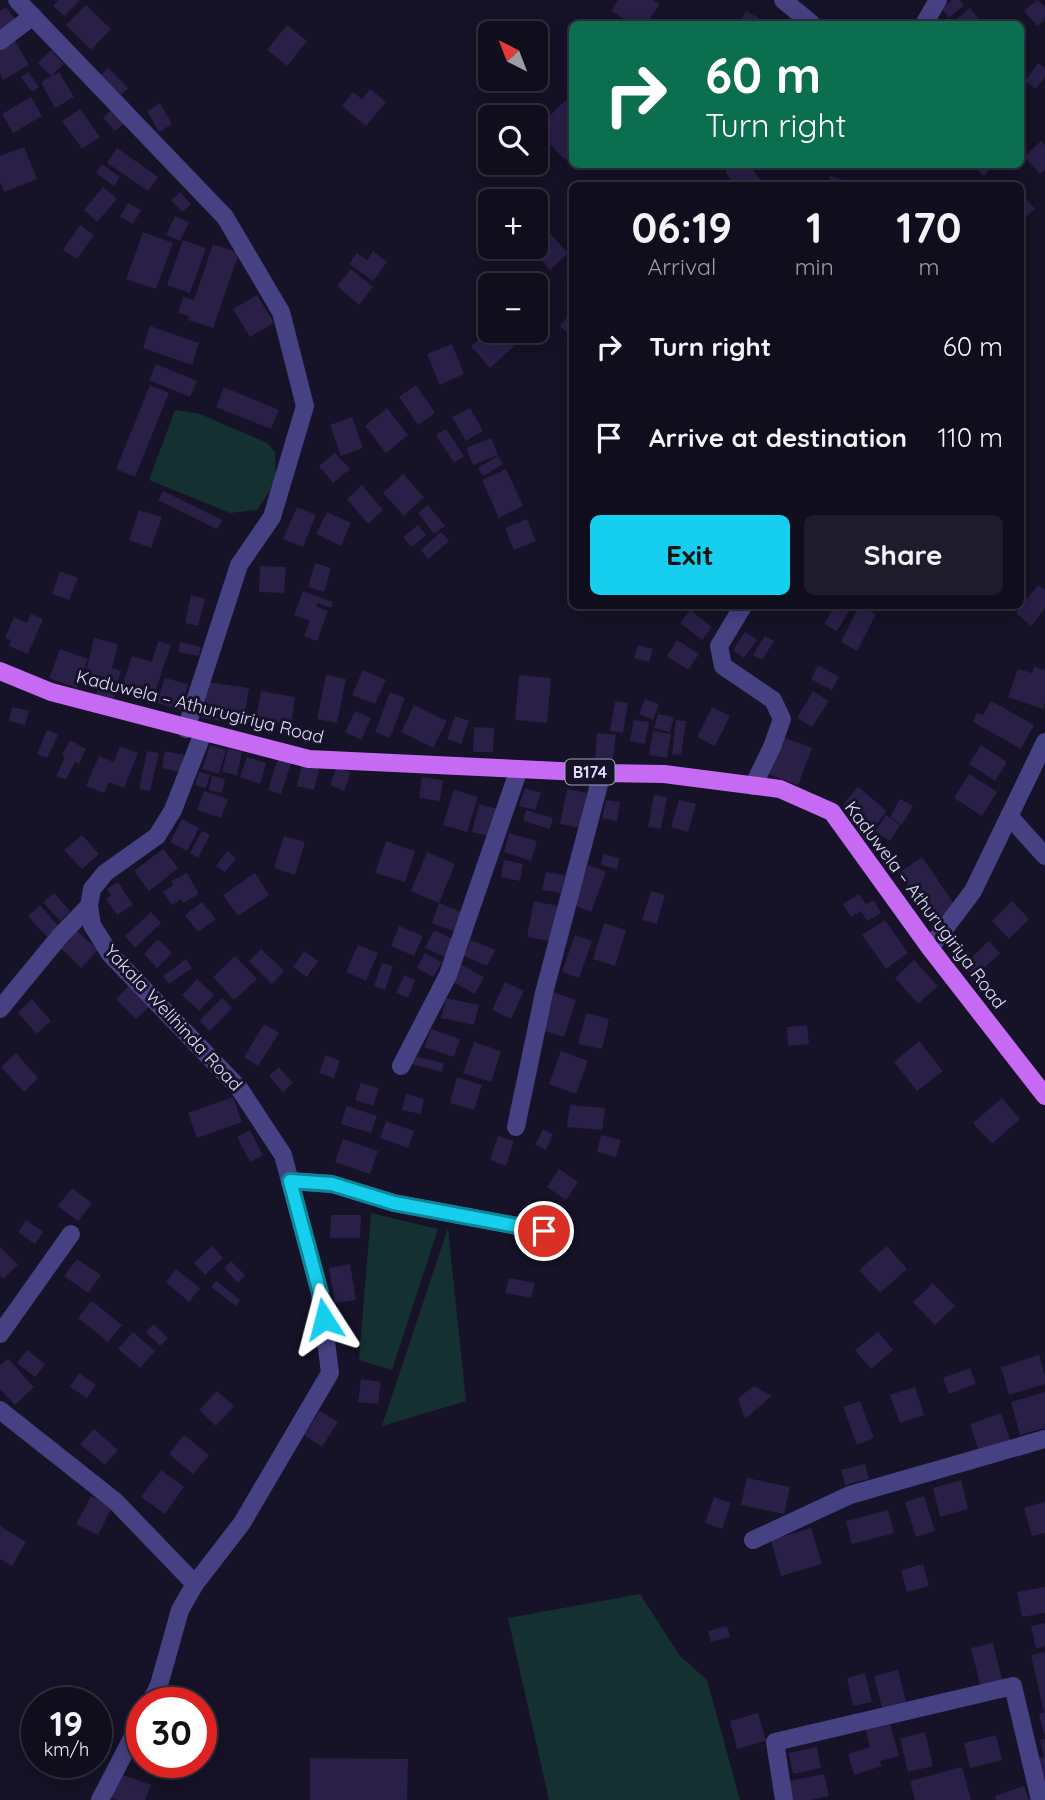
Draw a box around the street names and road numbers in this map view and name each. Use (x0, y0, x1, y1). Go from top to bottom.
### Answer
street label: Kaduwela – Athurugiriya Road (74, 665, 326, 748)
road number: B174 (566, 760, 614, 785)
street label: Kaduwela – Athurugiriya Road (840, 796, 1011, 1013)
street label: Yakala Welihinda Road (99, 940, 247, 1096)

